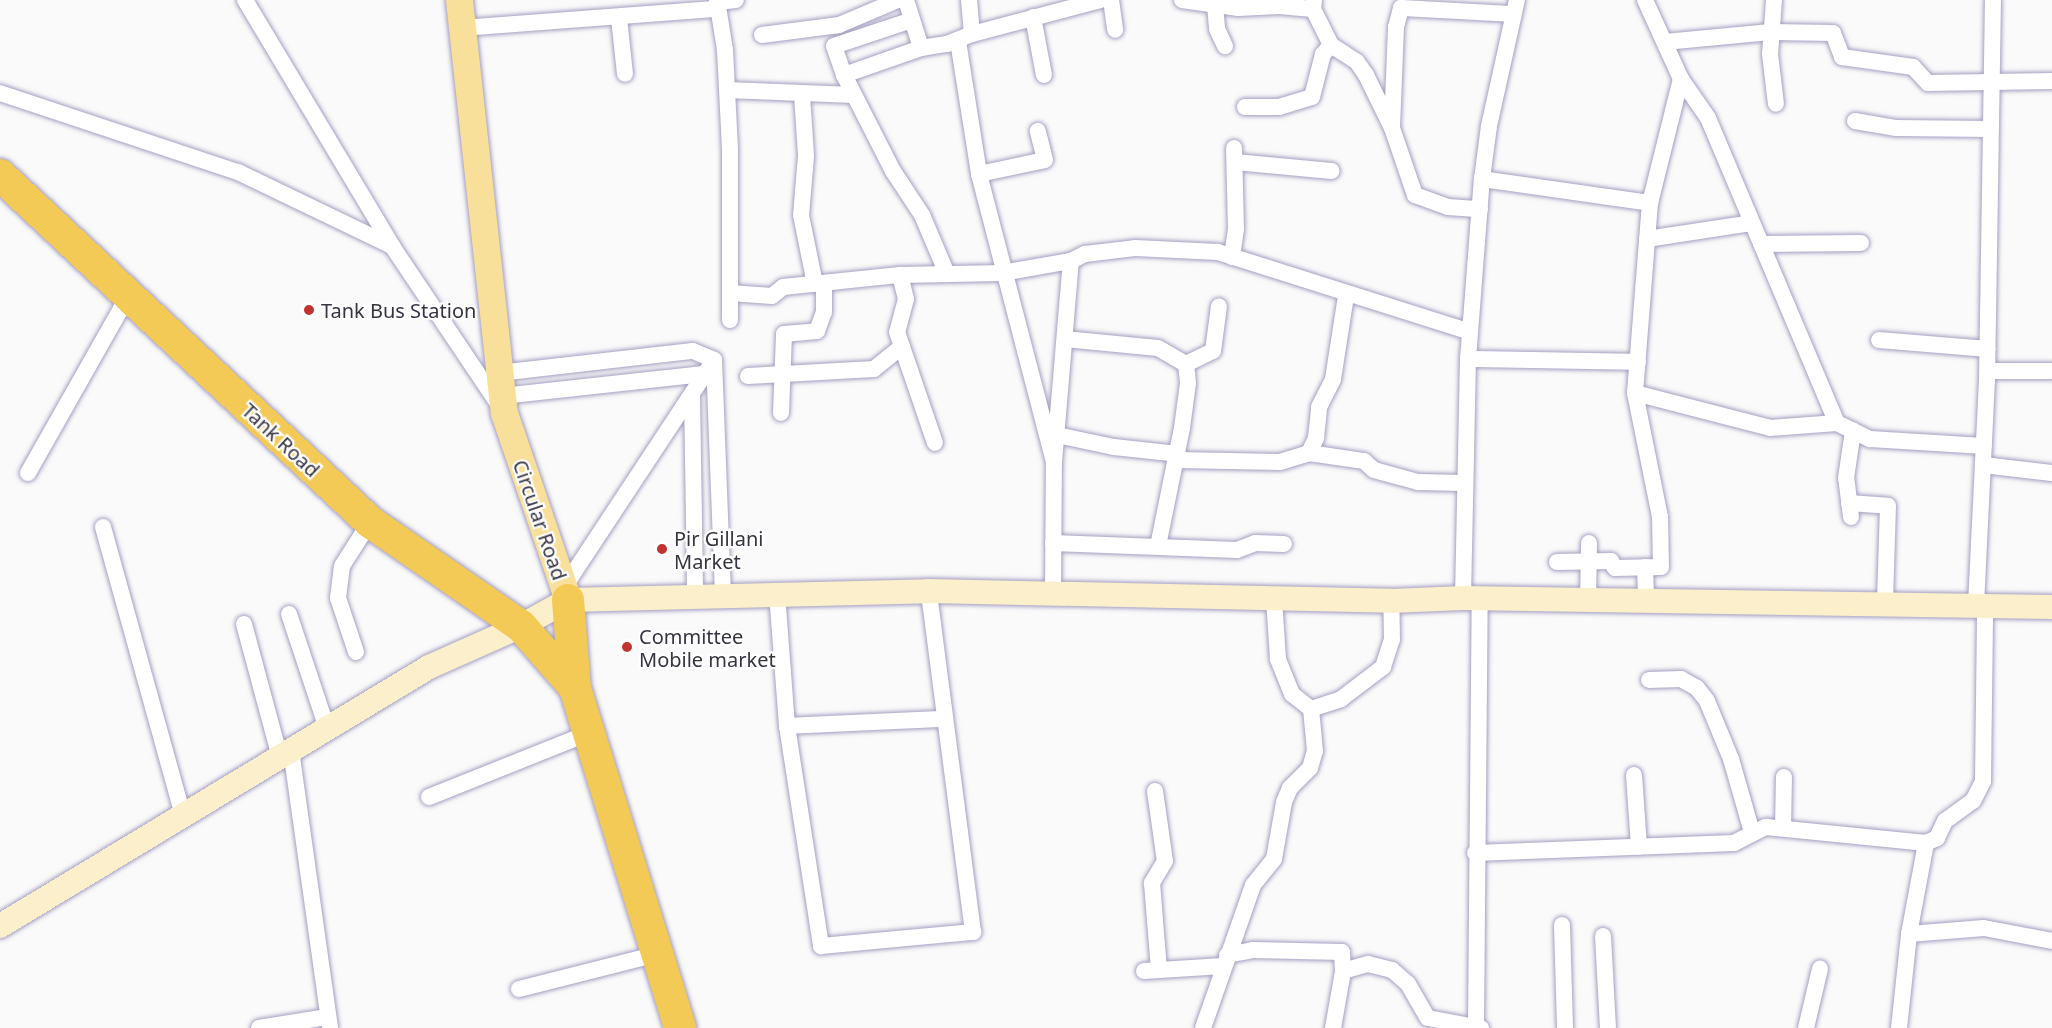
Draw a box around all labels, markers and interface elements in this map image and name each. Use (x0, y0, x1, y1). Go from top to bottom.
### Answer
place label: Tank Bus Station (321, 298, 476, 322)
marker: Tank Bus Station (302, 303, 316, 317)
street label: Tank Road (237, 398, 325, 482)
street label: Circular Road (508, 457, 572, 583)
place label: Pir Gillani Market (674, 526, 763, 573)
marker: Pir Gillani Market (655, 542, 669, 556)
place label: Committee Mobile market (639, 624, 776, 671)
marker: Committee Mobile market (620, 640, 634, 654)

